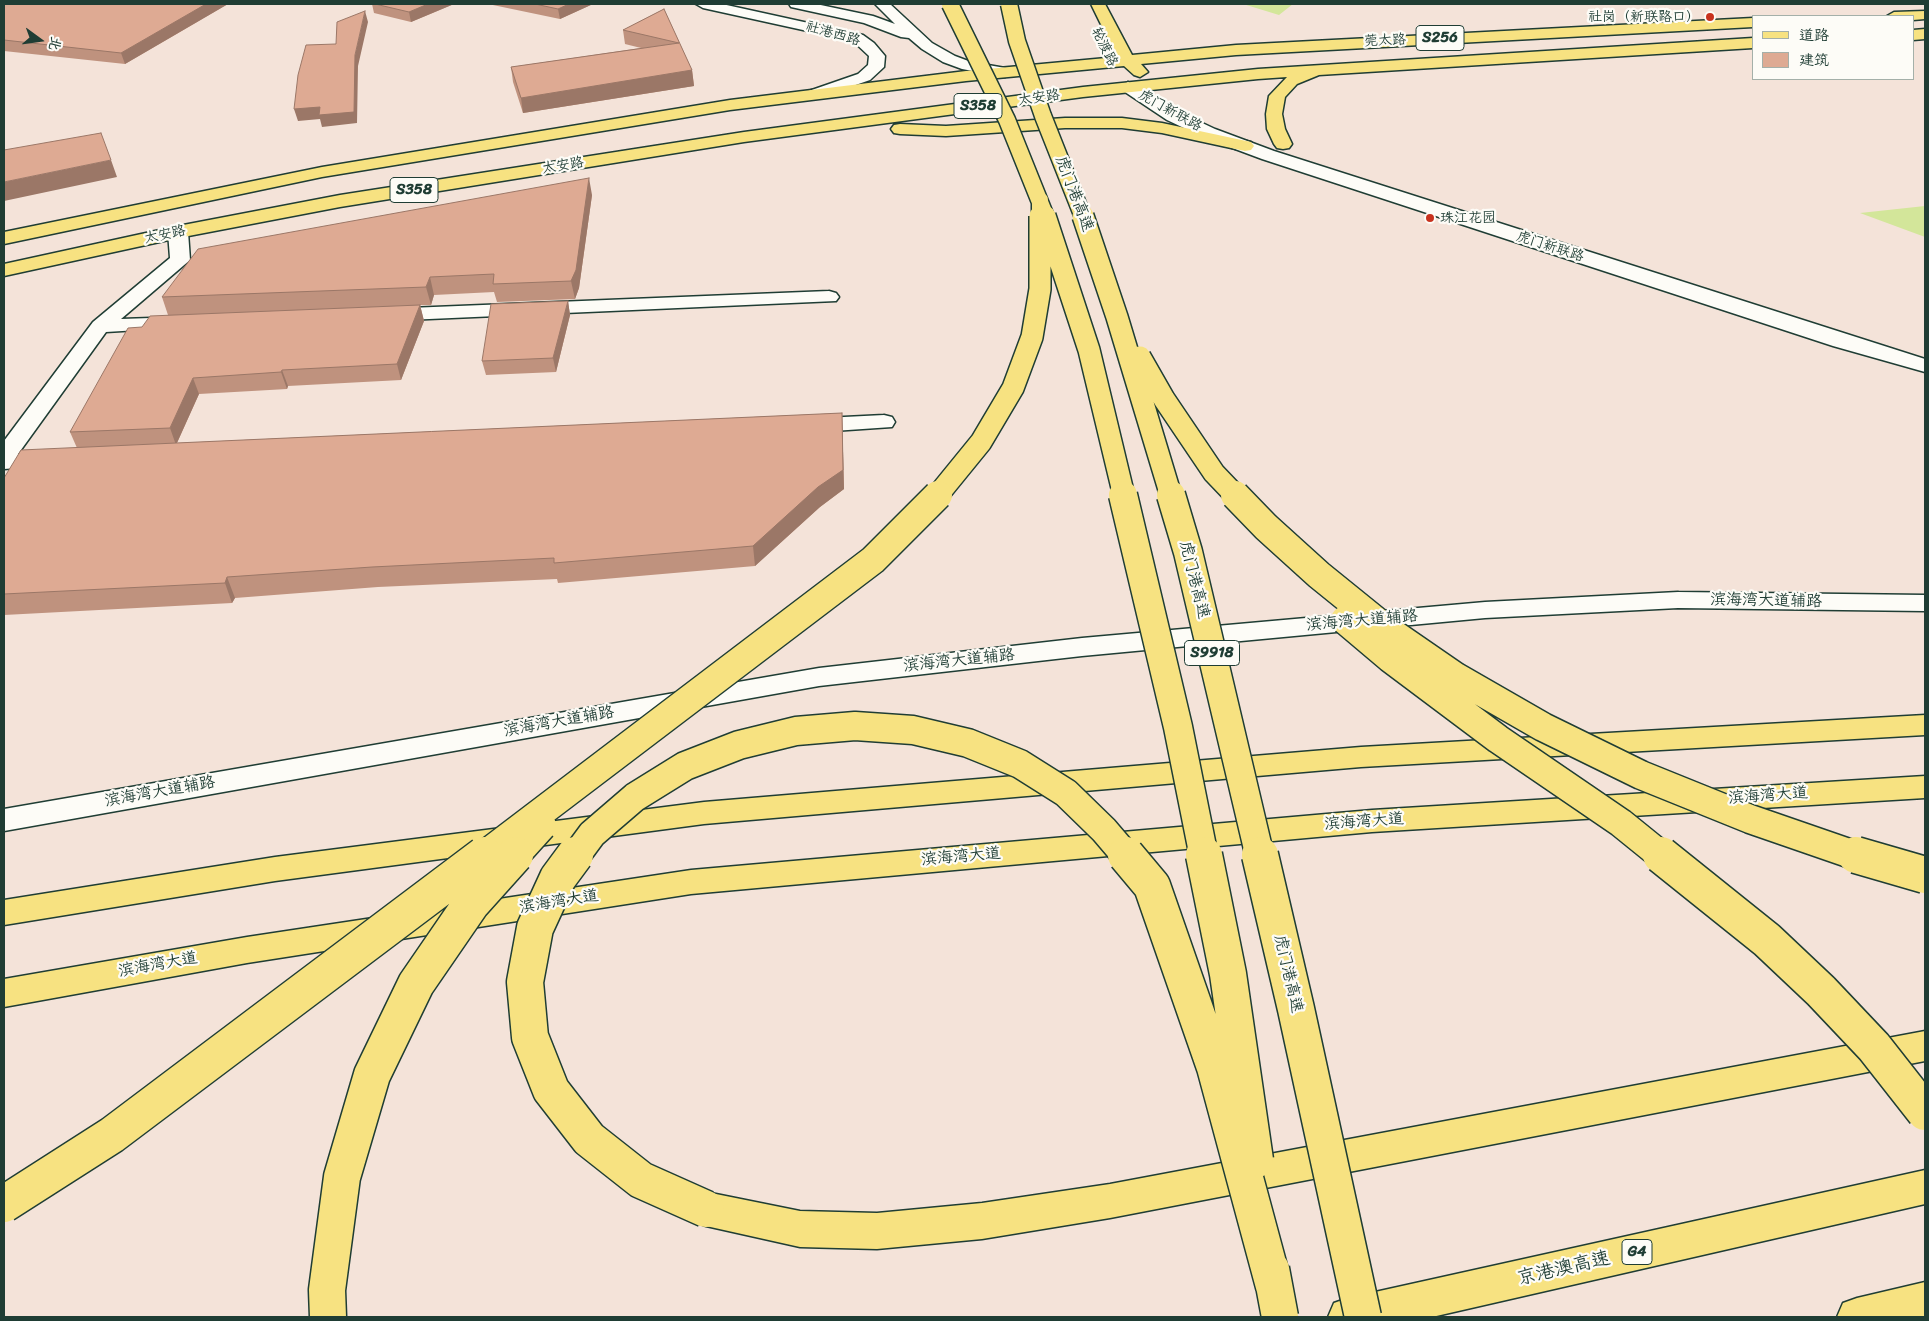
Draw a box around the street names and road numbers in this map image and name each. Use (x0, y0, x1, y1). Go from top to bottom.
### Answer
street label: 社港西路 (804, 18, 862, 50)
street label: 轮渡路 (1087, 24, 1121, 70)
road number: S256 (1416, 26, 1464, 50)
street label: 莞太路 (1364, 32, 1406, 50)
street label: 太安路 (1017, 87, 1061, 109)
street label: 虎门新联路 (1135, 87, 1205, 135)
road number: S358 (954, 94, 1002, 118)
street label: 虎门港高速 (1051, 153, 1097, 235)
street label: 太安路 (541, 154, 585, 178)
road number: S358 (390, 178, 438, 202)
street label: 太安路 (143, 222, 187, 248)
street label: 虎门新联路 (1514, 228, 1586, 266)
street label: 虎门港高速 (1175, 539, 1213, 621)
street label: 滨海湾大道辅路 (1710, 590, 1822, 612)
street label: 滨海湾大道辅路 (1305, 607, 1419, 635)
road number: S9918 (1184, 640, 1240, 666)
street label: 滨海湾大道辅路 (902, 646, 1016, 676)
street label: 滨海湾大道辅路 (502, 703, 616, 741)
street label: 滨海湾大道辅路 (103, 773, 217, 811)
street label: 滨海湾大道 (1727, 784, 1809, 808)
street label: 滨海湾大道 (1323, 810, 1405, 834)
street label: 滨海湾大道 (920, 844, 1002, 870)
street label: 滨海湾大道 (518, 886, 600, 918)
street label: 虎门港高速 (1270, 933, 1306, 1015)
street label: 滨海湾大道 (117, 949, 199, 981)
road number: G4 (1622, 1240, 1652, 1264)
street label: 京港澳高速 (1515, 1247, 1613, 1291)

